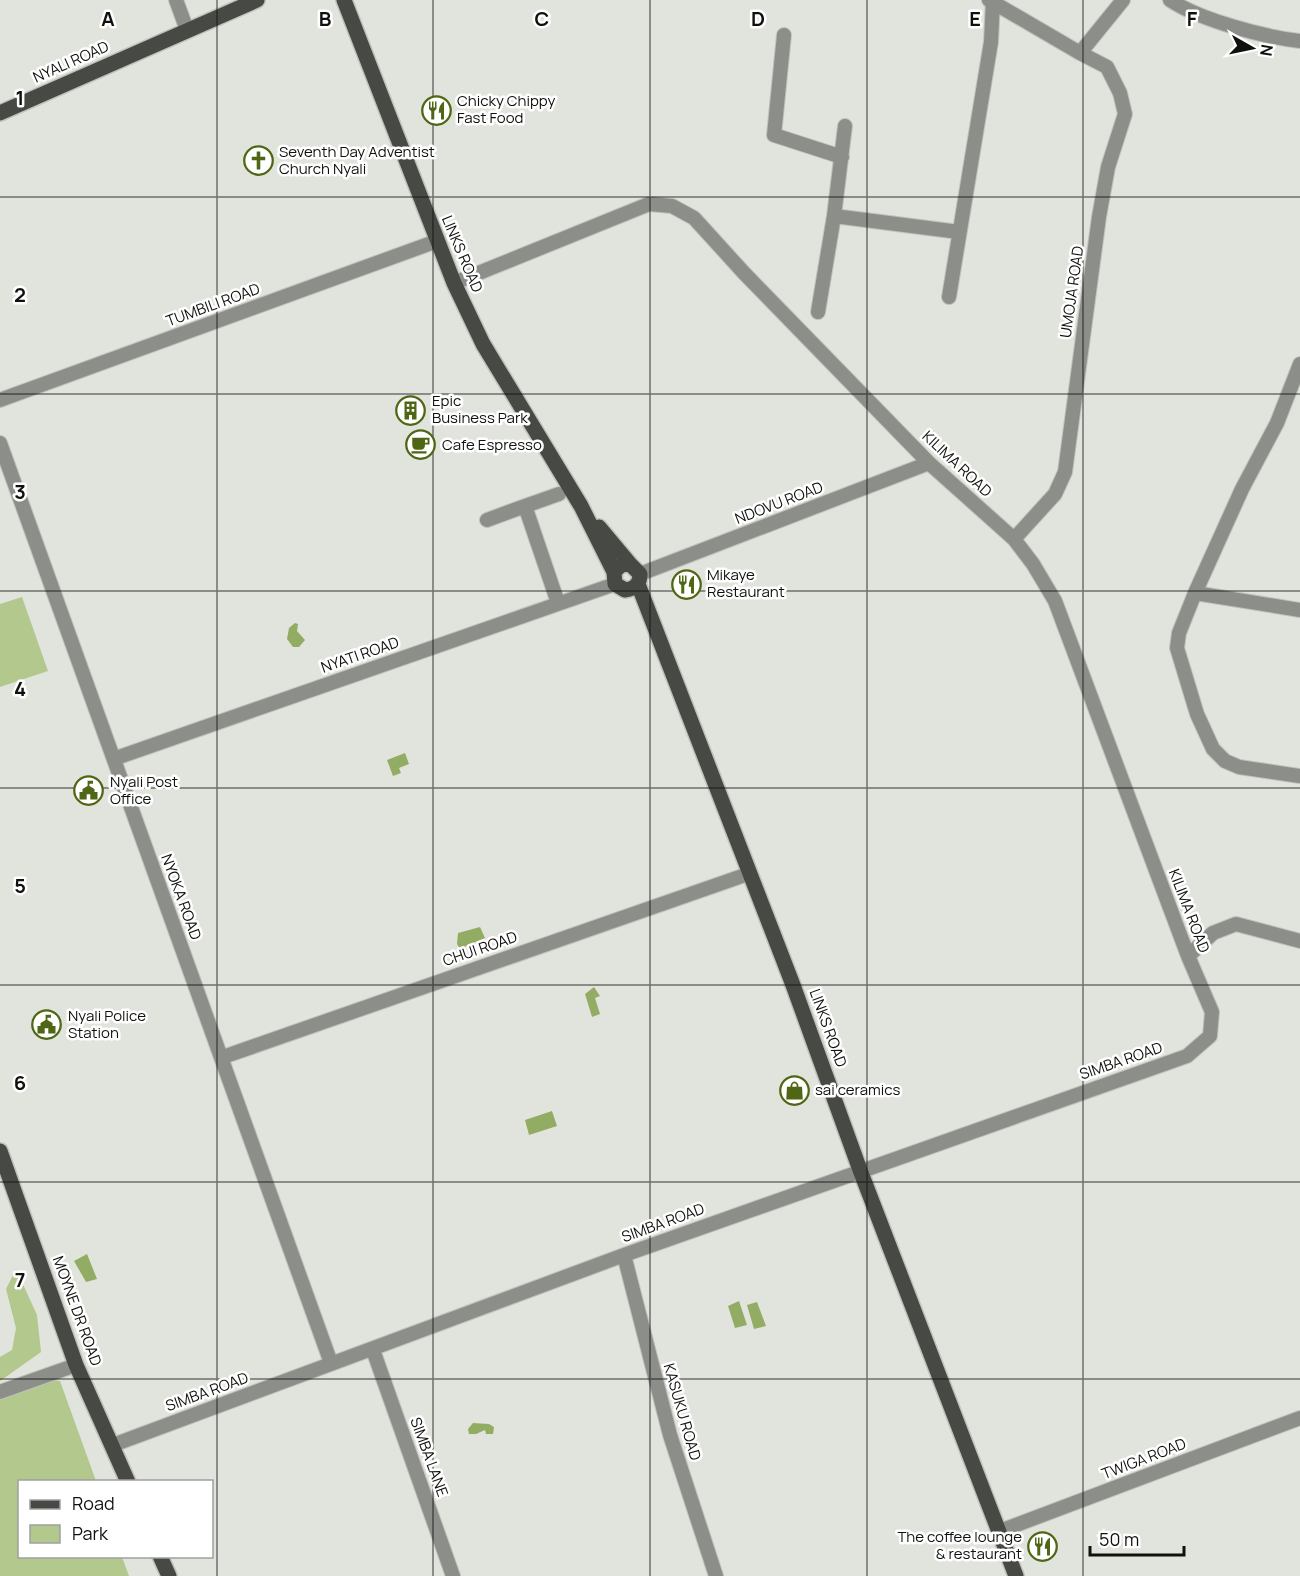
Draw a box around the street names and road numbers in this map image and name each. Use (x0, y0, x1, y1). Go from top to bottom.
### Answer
street label: NYALI ROAD (30, 36, 112, 88)
street label: LINKS ROAD (437, 212, 488, 296)
street label: UMOJA ROAD (1055, 245, 1088, 339)
street label: TUMBILI ROAD (163, 278, 263, 331)
street label: KILIMA ROAD (918, 426, 997, 501)
street label: NDOVU ROAD (732, 476, 826, 529)
street label: NYATI ROAD (318, 631, 402, 678)
street label: NYOKA ROAD (156, 851, 207, 943)
street label: KILIMA ROAD (1164, 866, 1215, 956)
street label: CHUI ROAD (440, 926, 520, 971)
street label: LINKS ROAD (805, 986, 852, 1070)
street label: SIMBA ROAD (1076, 1036, 1165, 1085)
street label: SIMBA ROAD (619, 1198, 707, 1247)
street label: MOYNE DR ROAD (48, 1253, 107, 1369)
street label: KASUKU ROAD (659, 1361, 706, 1463)
street label: SIMBA ROAD (163, 1367, 251, 1416)
street label: SIMBA LANE (405, 1414, 454, 1499)
street label: TWIGA ROAD (1099, 1433, 1189, 1484)

